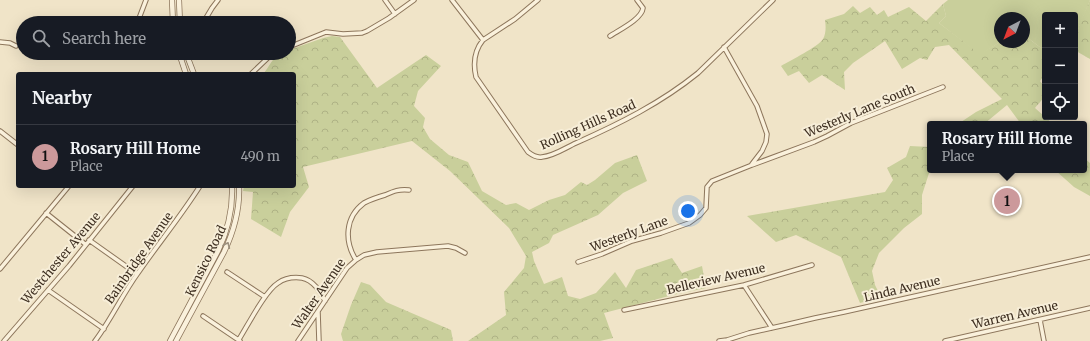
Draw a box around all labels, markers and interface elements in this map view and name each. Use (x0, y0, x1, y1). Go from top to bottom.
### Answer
north arrow (994, 12, 1030, 48)
map controls (1042, 12, 1078, 120)
button: + (1042, 12, 1078, 48)
search box (16, 16, 296, 60)
icon: search (30, 27, 52, 49)
text: Search here (62, 29, 146, 48)
button: − (1042, 48, 1078, 84)
street label: Westerly Lane South (802, 81, 917, 141)
button: locate (1042, 84, 1078, 120)
text: Nearby (32, 87, 92, 109)
street label: Rolling Hills Road (538, 97, 638, 152)
popup (927, 121, 1087, 173)
text: Rosary Hill Home (942, 129, 1072, 148)
text: Rosary Hill Home (70, 139, 201, 158)
text: 1 (42, 148, 48, 165)
text: 490 m (241, 148, 280, 165)
text: Place (942, 148, 974, 165)
text: Place (70, 158, 103, 175)
pin: 1 (994, 186, 1020, 216)
your location (678, 201, 698, 221)
street label: Westchester Avenue (17, 209, 103, 307)
street label: Bainbridge Avenue (101, 209, 176, 306)
street label: Westerly Lane (587, 213, 670, 255)
street label: Kensico Road (182, 223, 229, 299)
one-way arrow (222, 241, 230, 249)
street label: Walter Avenue (288, 256, 348, 333)
street label: Belleview Avenue (665, 260, 767, 297)
street label: Linda Avenue (862, 272, 942, 305)
street label: Warren Avenue (970, 297, 1059, 332)

